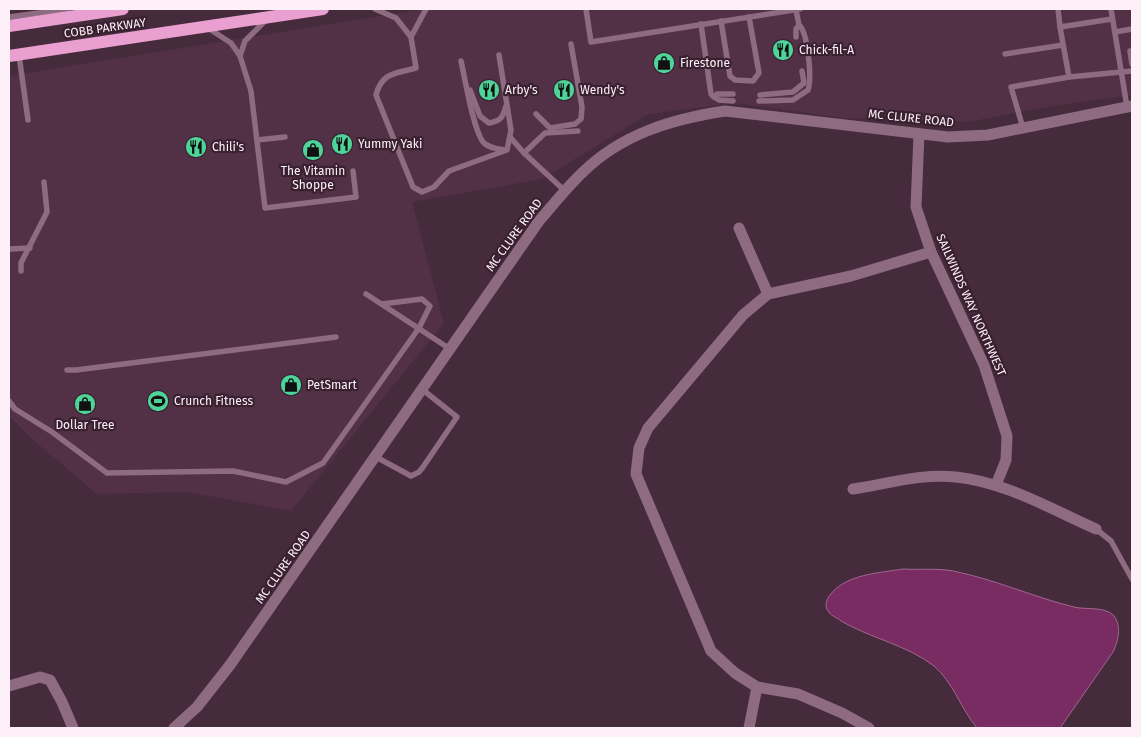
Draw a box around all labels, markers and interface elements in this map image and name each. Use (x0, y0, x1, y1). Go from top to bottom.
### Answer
street label: COBB PARKWAY (63, 15, 147, 41)
restaurant icon: Chick-fil-A (771, 38, 795, 62)
place label: Chick-fil-A (799, 43, 854, 57)
shop icon: Firestone (652, 51, 676, 75)
place label: Firestone (680, 56, 730, 70)
restaurant icon: Arby's (477, 78, 501, 102)
restaurant icon: Wendy's (552, 78, 576, 102)
place label: Arby's (505, 83, 538, 97)
place label: Wendy's (580, 83, 625, 97)
street label: MC CLURE ROAD (867, 107, 955, 129)
restaurant icon: Yummy Yaki (330, 132, 354, 156)
restaurant icon: Chili's (184, 135, 208, 159)
place label: Yummy Yaki (358, 137, 422, 151)
shop icon: The Vitamin Shoppe (301, 138, 325, 162)
place label: Chili's (212, 140, 244, 154)
place label: The Vitamin Shoppe (281, 164, 345, 192)
street label: MC CLURE ROAD (483, 196, 545, 274)
street label: SAILWINDS WAY NORTHWEST (933, 232, 1009, 379)
shop icon: PetSmart (279, 373, 303, 397)
place label: PetSmart (307, 378, 357, 392)
sports icon: Crunch Fitness (146, 389, 170, 413)
shop icon: Dollar Tree (73, 392, 97, 416)
place label: Crunch Fitness (174, 394, 253, 408)
place label: Dollar Tree (55, 418, 115, 432)
street label: MC CLURE ROAD (253, 527, 314, 606)

